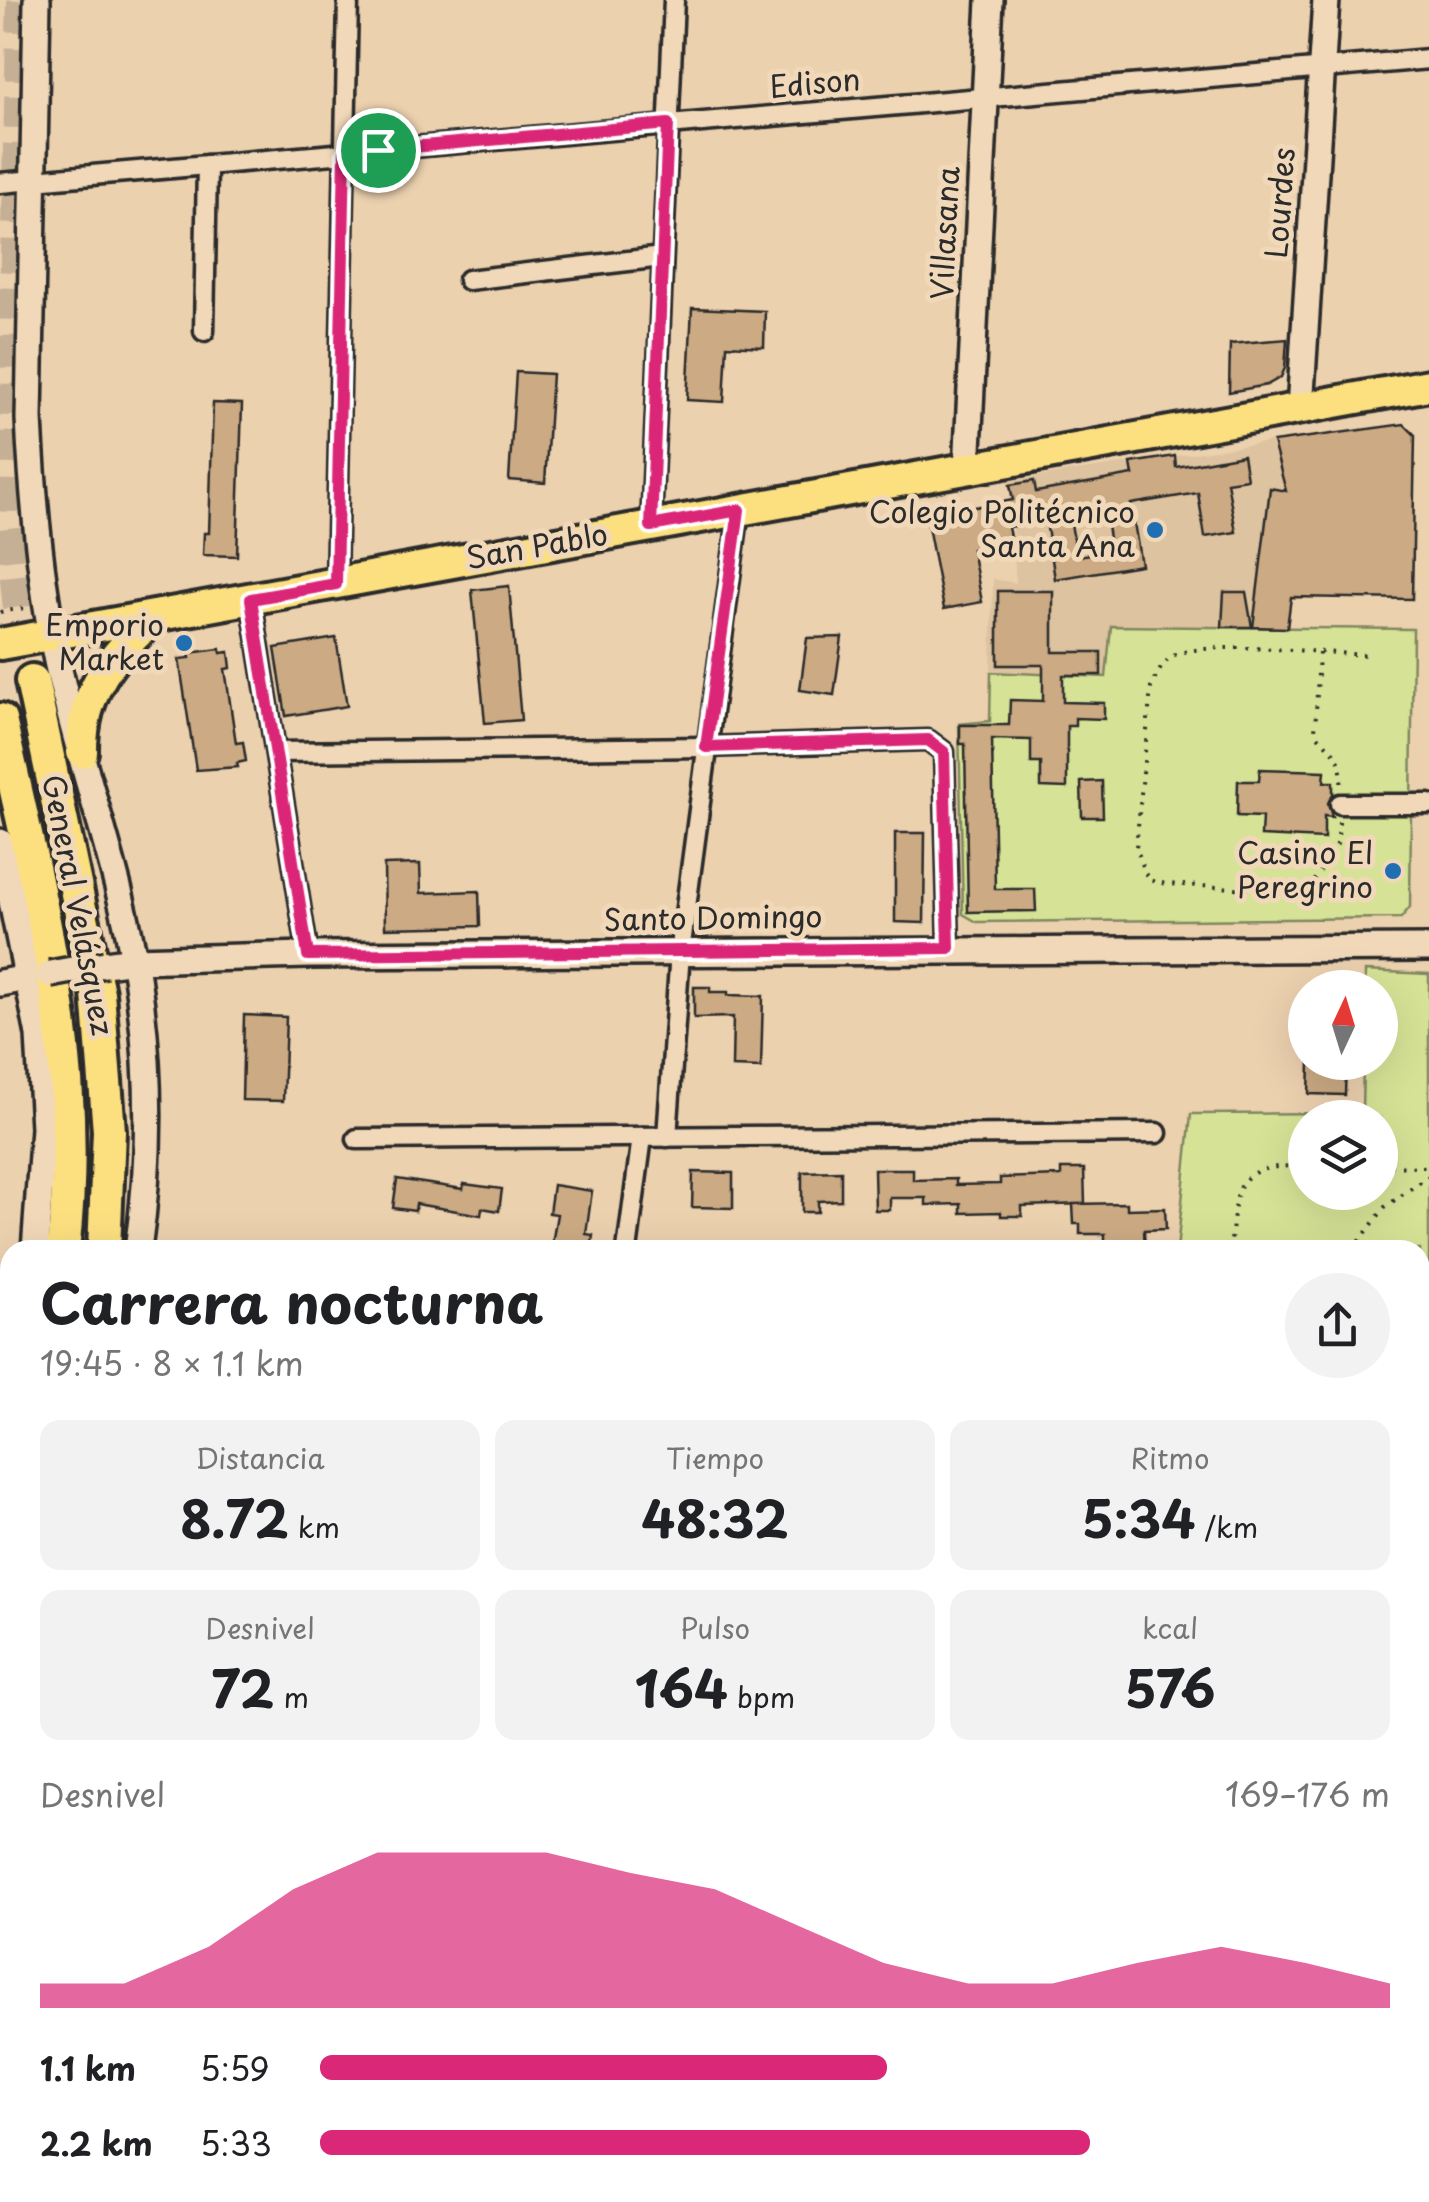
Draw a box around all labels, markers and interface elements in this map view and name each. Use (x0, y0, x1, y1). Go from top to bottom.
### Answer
street label: Edison (767, 55, 862, 108)
pin (336, 108, 421, 193)
icon: arrive (351, 123, 406, 178)
street label: Lourdes (1252, 146, 1305, 260)
street label: Villasana (918, 165, 969, 301)
place label: Colegio Politécnico Santa Ana (869, 488, 1135, 567)
street label: San Pablo (462, 510, 611, 579)
marker: Colegio Politécnico Santa Ana (1144, 519, 1166, 541)
place label: Emporio Market (45, 601, 164, 680)
marker: Emporio Market (173, 632, 195, 654)
street label: General Velásquez (32, 770, 127, 1039)
place label: Casino El Peregrino (1237, 829, 1373, 908)
marker: Casino El Peregrino (1382, 860, 1404, 882)
street label: Santo Domingo (603, 892, 823, 941)
north arrow (1288, 970, 1398, 1080)
map controls (1288, 970, 1398, 1210)
button: layers (1288, 1100, 1398, 1210)
text: Carrera nocturna (40, 1260, 543, 1343)
button: share (1285, 1273, 1390, 1378)
text: 19:45 · 8 × 1.1 km (40, 1339, 304, 1387)
text: Distancia (195, 1436, 325, 1479)
text: Tiempo (666, 1436, 764, 1479)
text: Ritmo (1131, 1436, 1209, 1479)
text: 8.72 (180, 1479, 289, 1555)
text: 48:32 (641, 1479, 789, 1555)
text: 5:34 (1082, 1479, 1196, 1555)
text: km (289, 1505, 340, 1548)
text: /km (1196, 1505, 1258, 1548)
text: Desnivel (205, 1606, 315, 1649)
text: Pulso (680, 1606, 750, 1649)
text: kcal (1142, 1606, 1198, 1649)
text: 72 (211, 1649, 274, 1725)
text: 164 (635, 1649, 728, 1725)
text: 576 (1125, 1649, 1215, 1725)
text: m (274, 1675, 309, 1718)
text: bpm (728, 1675, 795, 1718)
text: Desnivel (40, 1770, 165, 1818)
text: 169–176 m (1225, 1770, 1390, 1818)
text: 1.1 km (40, 2044, 136, 2092)
text: 5:59 (200, 2044, 270, 2092)
text: 2.2 km (40, 2119, 153, 2167)
text: 5:33 (200, 2119, 272, 2167)

